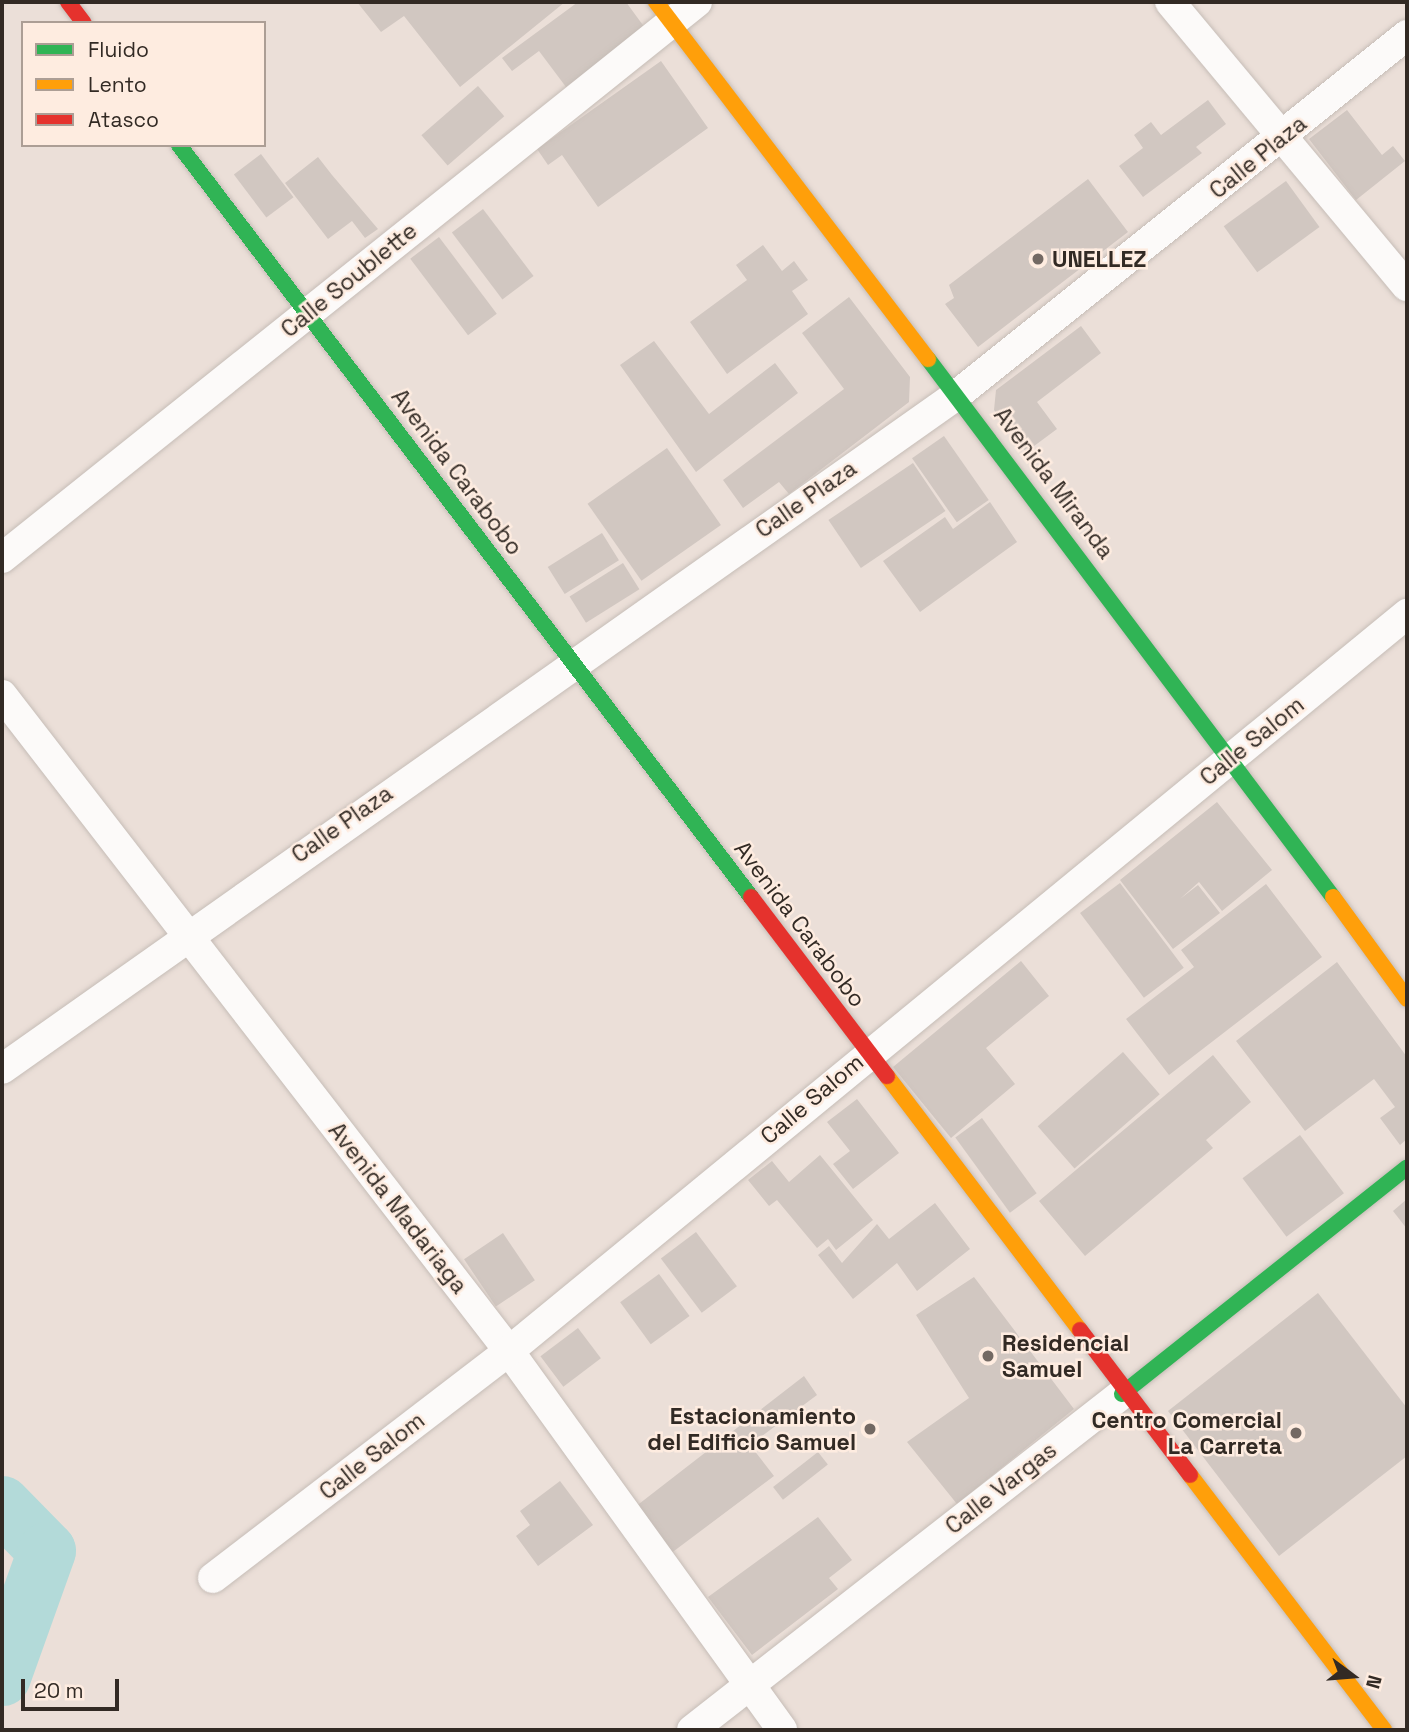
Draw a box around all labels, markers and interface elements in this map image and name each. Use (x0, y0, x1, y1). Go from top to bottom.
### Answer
legend (21, 21, 266, 147)
text: Fluido (88, 36, 149, 63)
text: Lento (88, 71, 147, 98)
text: Atasco (88, 106, 159, 133)
street label: Calle Plaza (1204, 110, 1312, 204)
street label: Calle Soublette (275, 217, 423, 343)
place label: UNELLEZ (1052, 245, 1147, 273)
marker: UNELLEZ (1030, 251, 1046, 267)
street label: Avenida Carabobo (386, 383, 528, 561)
street label: Avenida Miranda (988, 402, 1120, 564)
street label: Calle Plaza (750, 454, 862, 544)
street label: Calle Salom (1194, 691, 1310, 791)
street label: Calle Plaza (286, 779, 398, 869)
street label: Avenida Carabobo (729, 835, 871, 1013)
street label: Calle Salom (755, 1048, 869, 1150)
street label: Avenida Madariaga (323, 1117, 473, 1299)
place label: Residencial Samuel (1002, 1329, 1129, 1383)
marker: Residencial Samuel (980, 1348, 996, 1364)
place label: Estacionamiento del Edificio Samuel (647, 1402, 856, 1456)
street label: Calle Salom (314, 1406, 430, 1506)
place label: Centro Comercial La Carreta (1091, 1406, 1282, 1460)
marker: Estacionamiento del Edificio Samuel (862, 1421, 878, 1437)
marker: Centro Comercial La Carreta (1288, 1425, 1304, 1441)
street label: Calle Vargas (940, 1436, 1062, 1540)
north arrow (1318, 1641, 1388, 1711)
scale bar (24, 1666, 122, 1710)
text: N (1360, 1672, 1387, 1691)
text: 20 m (34, 1677, 84, 1704)

